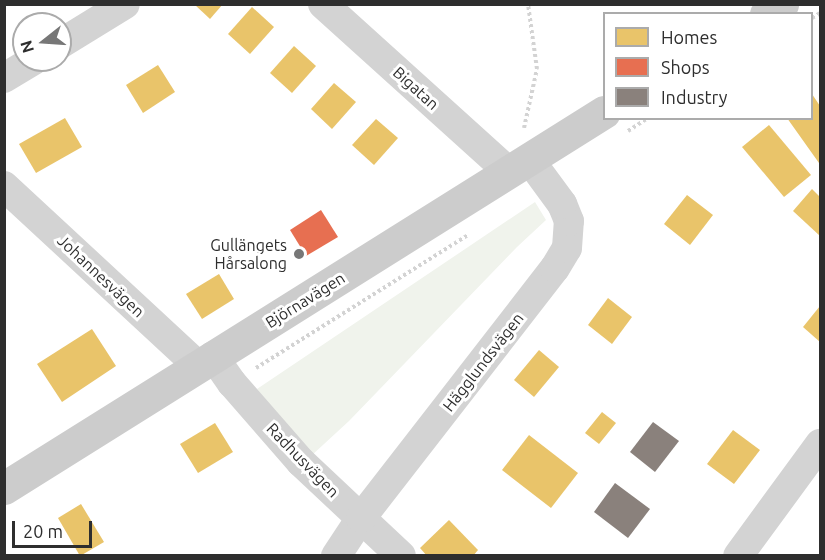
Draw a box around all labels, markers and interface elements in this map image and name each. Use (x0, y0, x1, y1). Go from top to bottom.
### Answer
north arrow (12, 12, 72, 72)
legend (603, 12, 813, 120)
text: Homes (661, 27, 717, 47)
text: N (16, 38, 37, 55)
text: Shops (661, 57, 710, 77)
street label: Bigatan (389, 62, 443, 114)
text: Industry (661, 87, 727, 107)
street label: Johannesvägen (54, 231, 148, 321)
place label: Gullängets Hårsalong (210, 235, 287, 273)
marker: Gullängets Hårsalong (292, 247, 306, 261)
street label: Björnavägen (262, 268, 348, 332)
street label: Hägglundsvägen (439, 309, 527, 415)
street label: Radhusvägen (263, 419, 343, 501)
scale bar (15, 509, 94, 547)
text: 20 m (23, 521, 63, 541)

